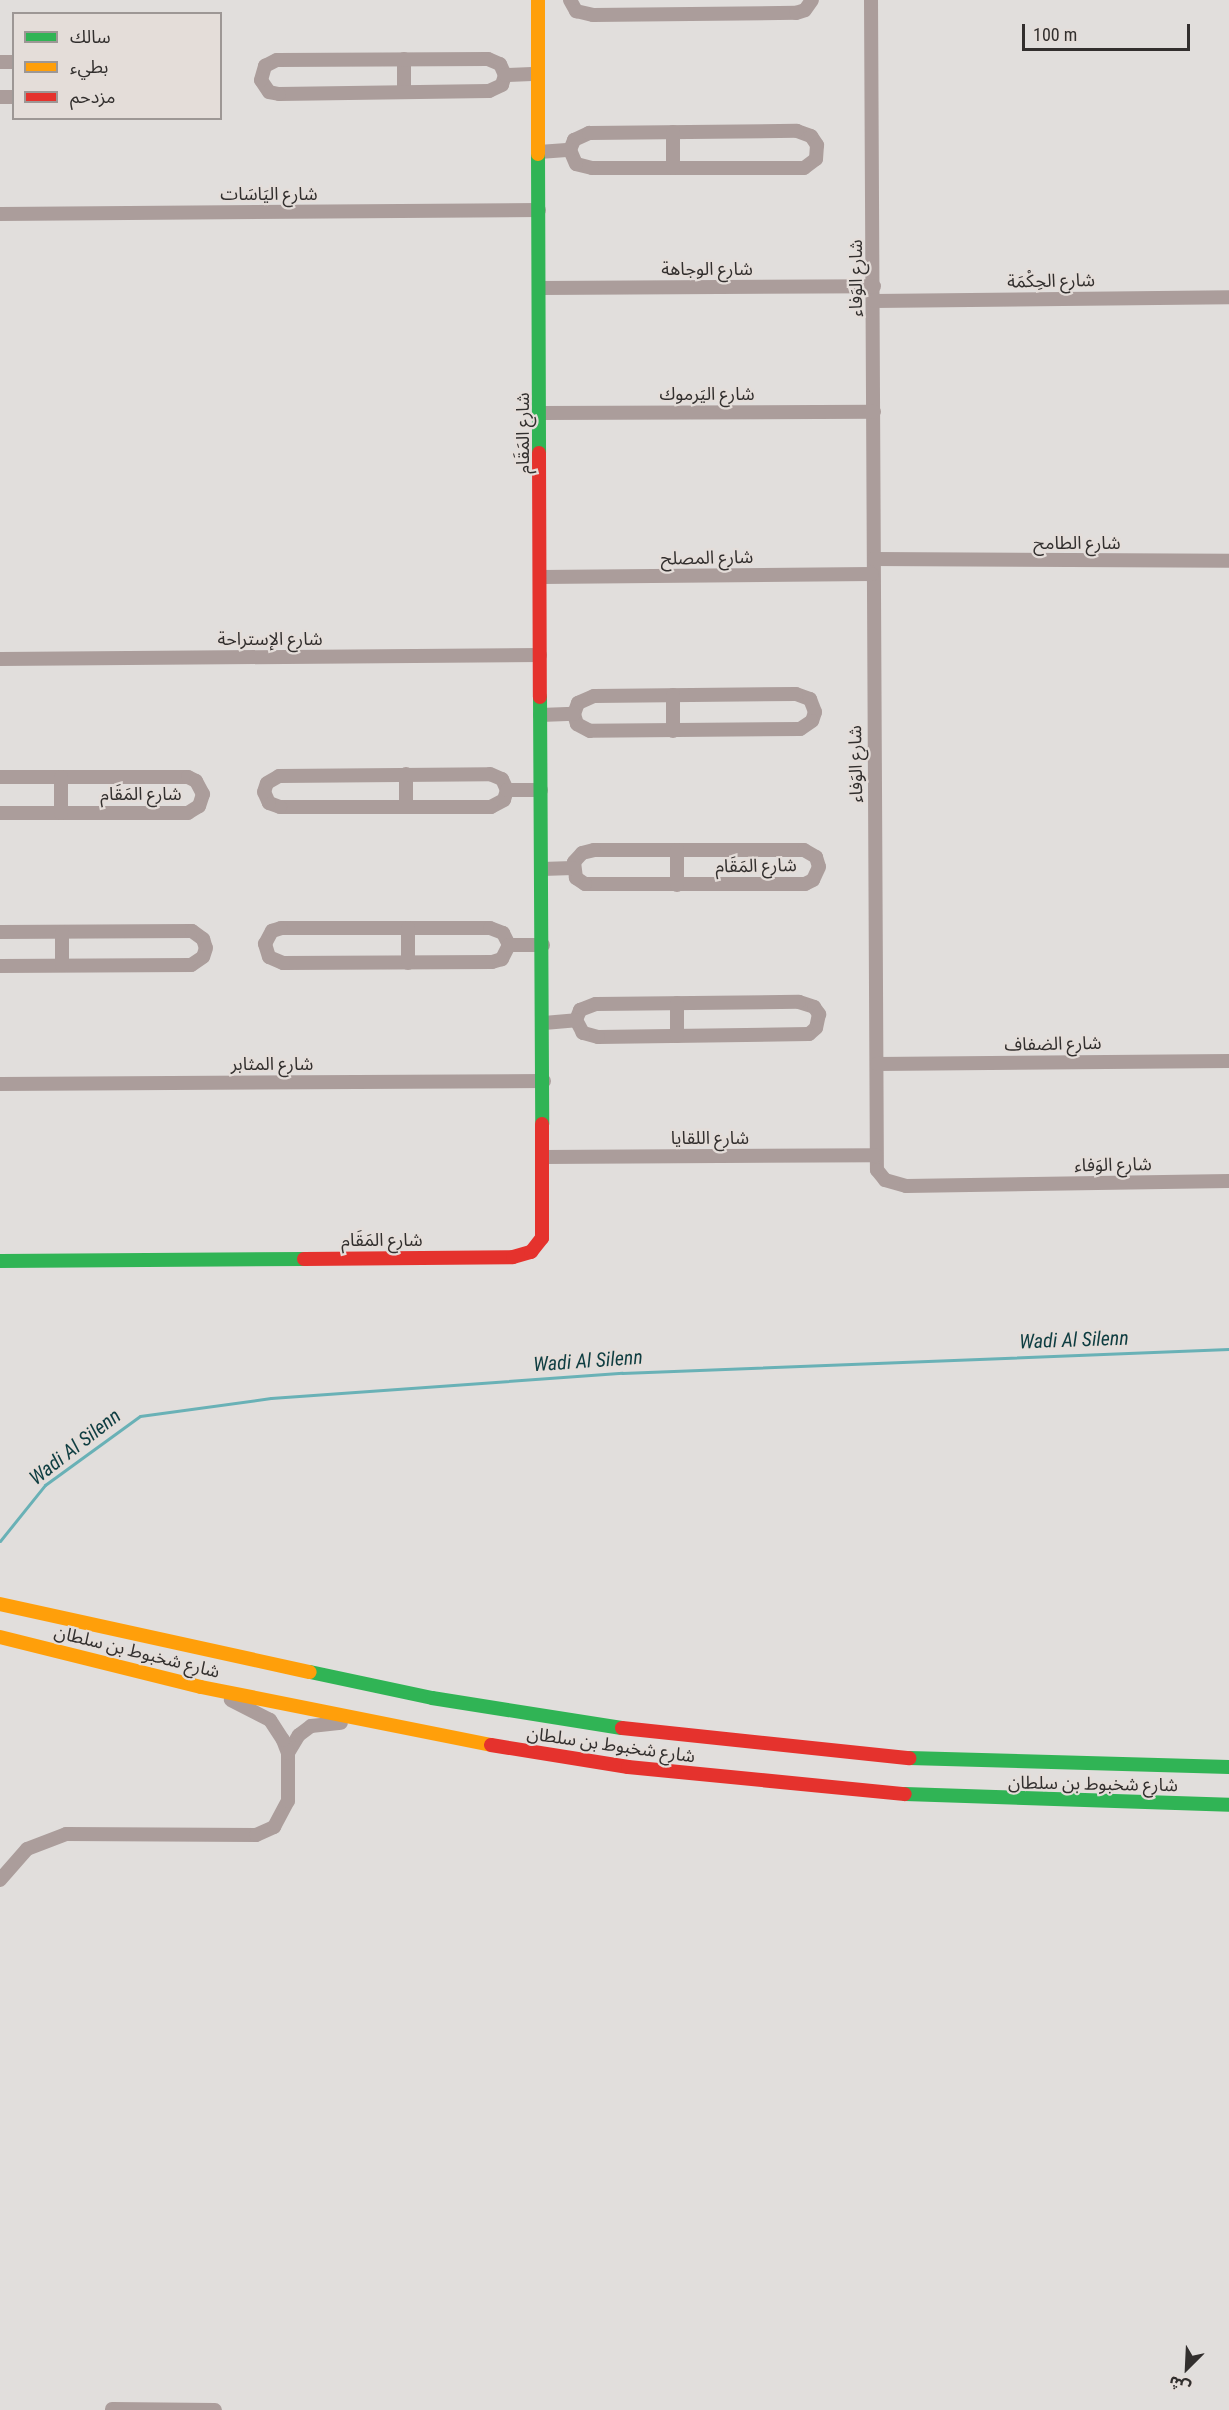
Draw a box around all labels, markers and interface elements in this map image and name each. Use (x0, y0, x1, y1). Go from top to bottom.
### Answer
legend (12, 12, 222, 120)
scale bar (1025, 12, 1193, 50)
text: 100 m (1033, 24, 1077, 45)
text: سالك (70, 26, 111, 47)
text: بطيء (70, 56, 108, 77)
text: مزدحم (70, 86, 115, 107)
street label: شارع اليَاسَات (220, 183, 318, 205)
street label: شارع الوَفاء (845, 239, 867, 317)
street label: شارع الوجاهة (661, 258, 753, 280)
street label: شارع الحِكْمَة (1007, 269, 1095, 293)
street label: شارع اليَرموك (659, 383, 755, 405)
street label: شارع المَقَام (512, 392, 534, 474)
street label: شارع الطامح (1033, 532, 1121, 554)
street label: شارع المصلح (660, 546, 754, 570)
street label: شارع الإستراحة (217, 628, 323, 650)
street label: شارع الوَفاء (845, 725, 867, 803)
street label: شارع المَقَام (100, 783, 182, 805)
street label: شارع المَقَام (715, 854, 797, 878)
street label: شارع الضفاف (1004, 1032, 1102, 1056)
street label: شارع المثابر (231, 1053, 313, 1075)
street label: شارع اللقايا (671, 1127, 749, 1149)
street label: شارع الوَفاء (1074, 1154, 1152, 1176)
street label: شارع المَقَام (341, 1229, 423, 1251)
water label: Wadi Al Silenn (1019, 1326, 1129, 1354)
water label: Wadi Al Silenn (533, 1345, 643, 1377)
water label: Wadi Al Silenn (24, 1404, 126, 1490)
street label: شارع شخبوط بن سلطان (52, 1621, 222, 1683)
street label: شارع شخبوط بن سلطان (525, 1722, 697, 1768)
street label: شارع شخبوط بن سلطان (1008, 1772, 1178, 1796)
north arrow (1157, 2338, 1217, 2398)
text: ش (1166, 2372, 1193, 2398)

